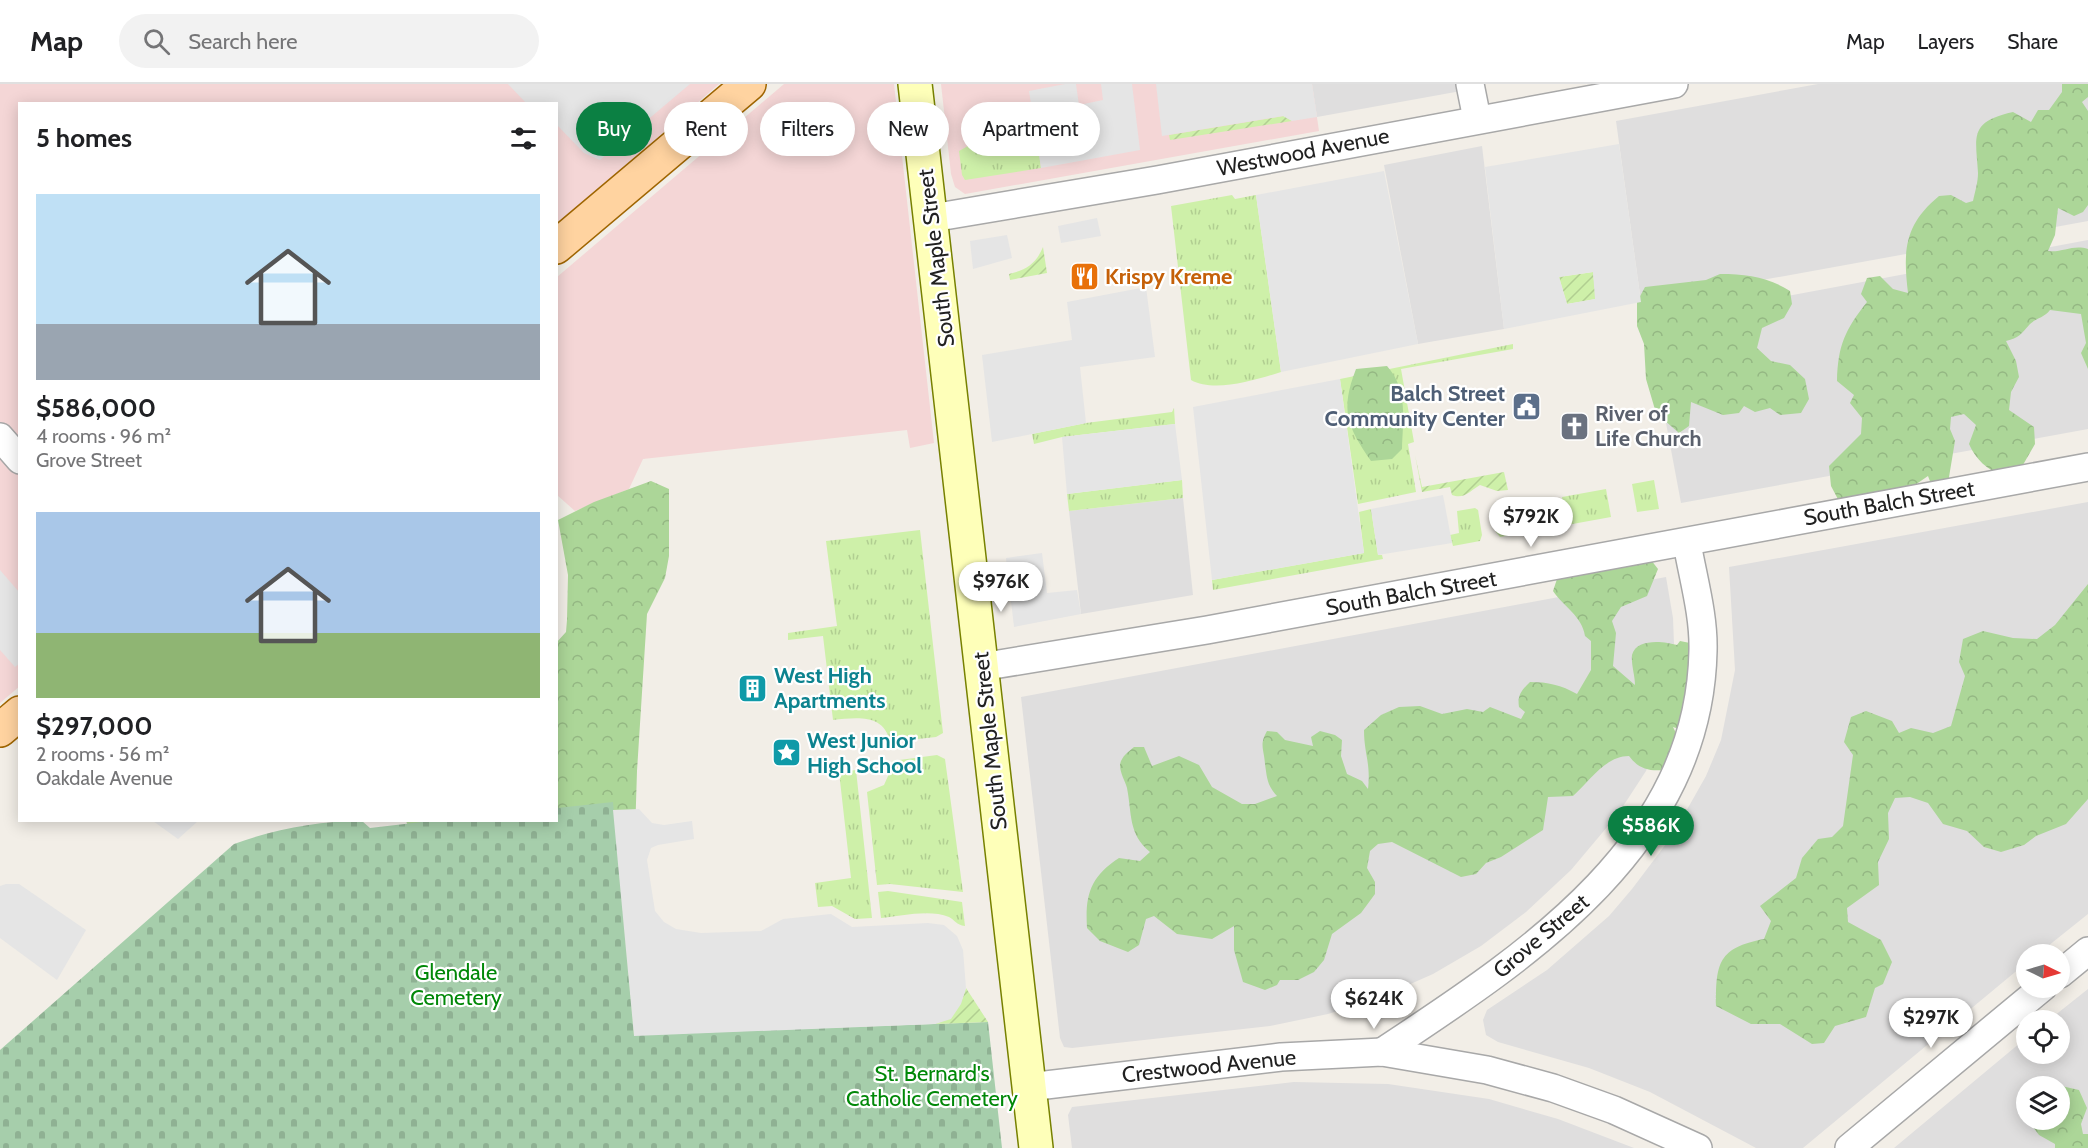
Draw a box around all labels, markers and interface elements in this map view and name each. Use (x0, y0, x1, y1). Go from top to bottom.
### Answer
search box (119, 14, 539, 68)
text: Map (30, 24, 83, 58)
icon: search (140, 25, 173, 58)
text: Search here (188, 28, 297, 55)
text: Map (1846, 29, 1885, 54)
text: Layers (1918, 29, 1974, 54)
text: Share (2007, 29, 2058, 54)
chip: Buy (576, 102, 652, 156)
chip: Rent (664, 102, 748, 156)
chip: Filters (760, 102, 855, 156)
chip: New (867, 102, 949, 156)
chip: Apartment (961, 102, 1100, 156)
text: 5 homes (36, 122, 132, 154)
icon: filters (507, 122, 540, 155)
street label: Westwood Avenue (1215, 122, 1391, 182)
street label: South Maple Street (912, 167, 960, 349)
icon: home (234, 233, 342, 341)
restaurant icon: Krispy Kreme (1068, 260, 1100, 292)
place label: Krispy Kreme (1105, 263, 1232, 290)
place label: Balch Street Community Center (1325, 380, 1506, 432)
public building icon: Balch Street Community Center (1510, 390, 1542, 422)
text: $586,000 (36, 392, 156, 424)
place label: River of Life Church (1595, 400, 1702, 452)
church icon: River of Life Church (1558, 410, 1590, 442)
text: 4 rooms · 96 m² (36, 424, 171, 448)
text: Grove Street (36, 448, 142, 472)
street label: South Balch Street (1801, 475, 1977, 531)
pin: $792K (1489, 497, 1573, 548)
text: $792K (1503, 504, 1559, 528)
icon: home (234, 551, 342, 659)
pin: $976K (959, 562, 1043, 613)
street label: South Balch Street (1323, 565, 1499, 621)
text: $976K (973, 569, 1029, 593)
street label: South Maple Street (967, 650, 1013, 831)
place label: West High Apartments (774, 662, 885, 714)
building icon: West High Apartments (737, 672, 769, 704)
text: $297,000 (36, 710, 153, 742)
place label: West Junior High School (807, 727, 922, 779)
place icon: West Junior High School (770, 737, 802, 769)
text: 2 rooms · 56 m² (36, 742, 169, 766)
text: Oakdale Avenue (36, 766, 173, 790)
pin: $586K (1609, 806, 1693, 857)
text: $586K (1622, 813, 1680, 837)
street label: Grove Street (1488, 888, 1595, 984)
north arrow (2016, 944, 2070, 998)
map controls (2016, 944, 2070, 1130)
park label: Glendale Cemetery (410, 959, 502, 1011)
pin: $624K (1332, 979, 1416, 1030)
text: $624K (1345, 986, 1403, 1010)
pin: $297K (1889, 998, 1973, 1049)
text: $297K (1903, 1005, 1959, 1029)
button: locate (2016, 1010, 2070, 1064)
street label: Crestwood Avenue (1121, 1043, 1297, 1089)
park label: St. Bernard's Catholic Cemetery (846, 1060, 1018, 1112)
button: layers (2016, 1076, 2070, 1130)

